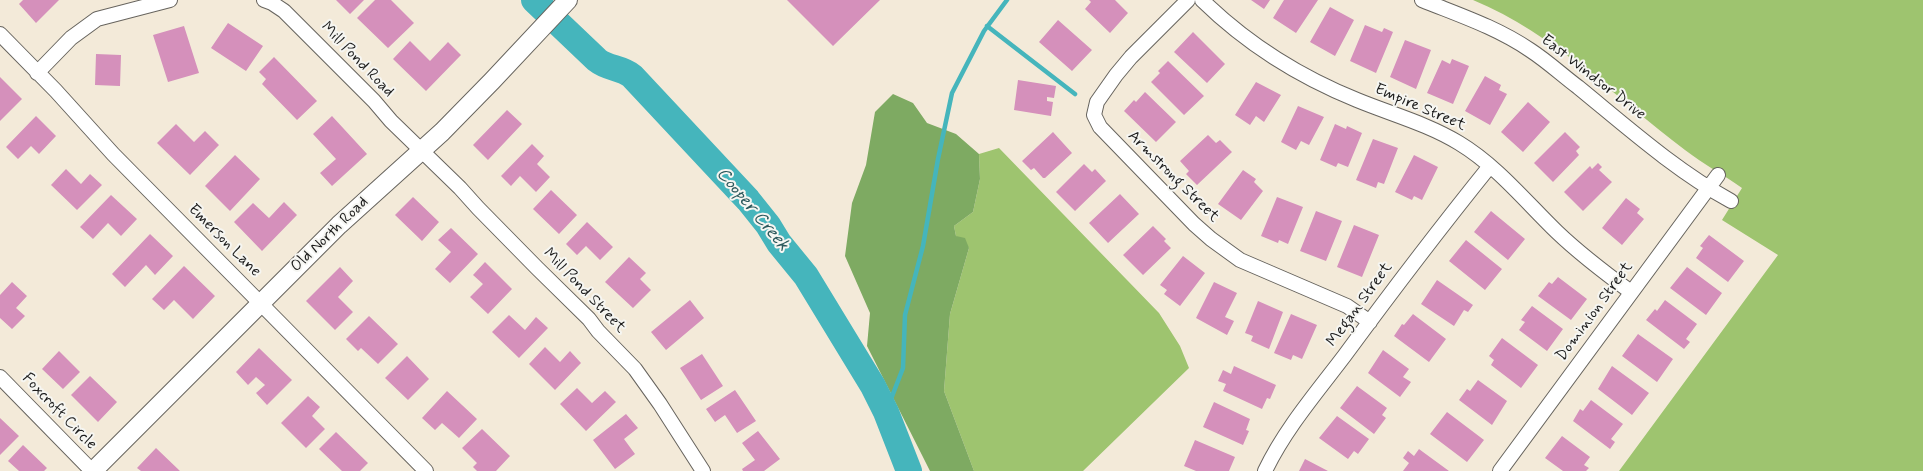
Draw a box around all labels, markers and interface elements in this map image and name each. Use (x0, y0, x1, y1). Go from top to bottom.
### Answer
street label: Mill Pond Road (316, 18, 398, 102)
street label: East Windsor Drive (1537, 31, 1649, 125)
street label: Empire Street (1371, 80, 1469, 136)
street label: Armstrong Street (1123, 127, 1223, 227)
water label: Cooper Creek (711, 164, 793, 256)
street label: Old North Road (287, 193, 373, 277)
street label: Emerson Lane (184, 201, 264, 281)
street label: Mill Pond Street (539, 244, 629, 338)
street label: Megan Street (1323, 259, 1397, 351)
street label: Dominion Street (1553, 259, 1637, 365)
street label: Foxcroft Circle (18, 370, 100, 454)

